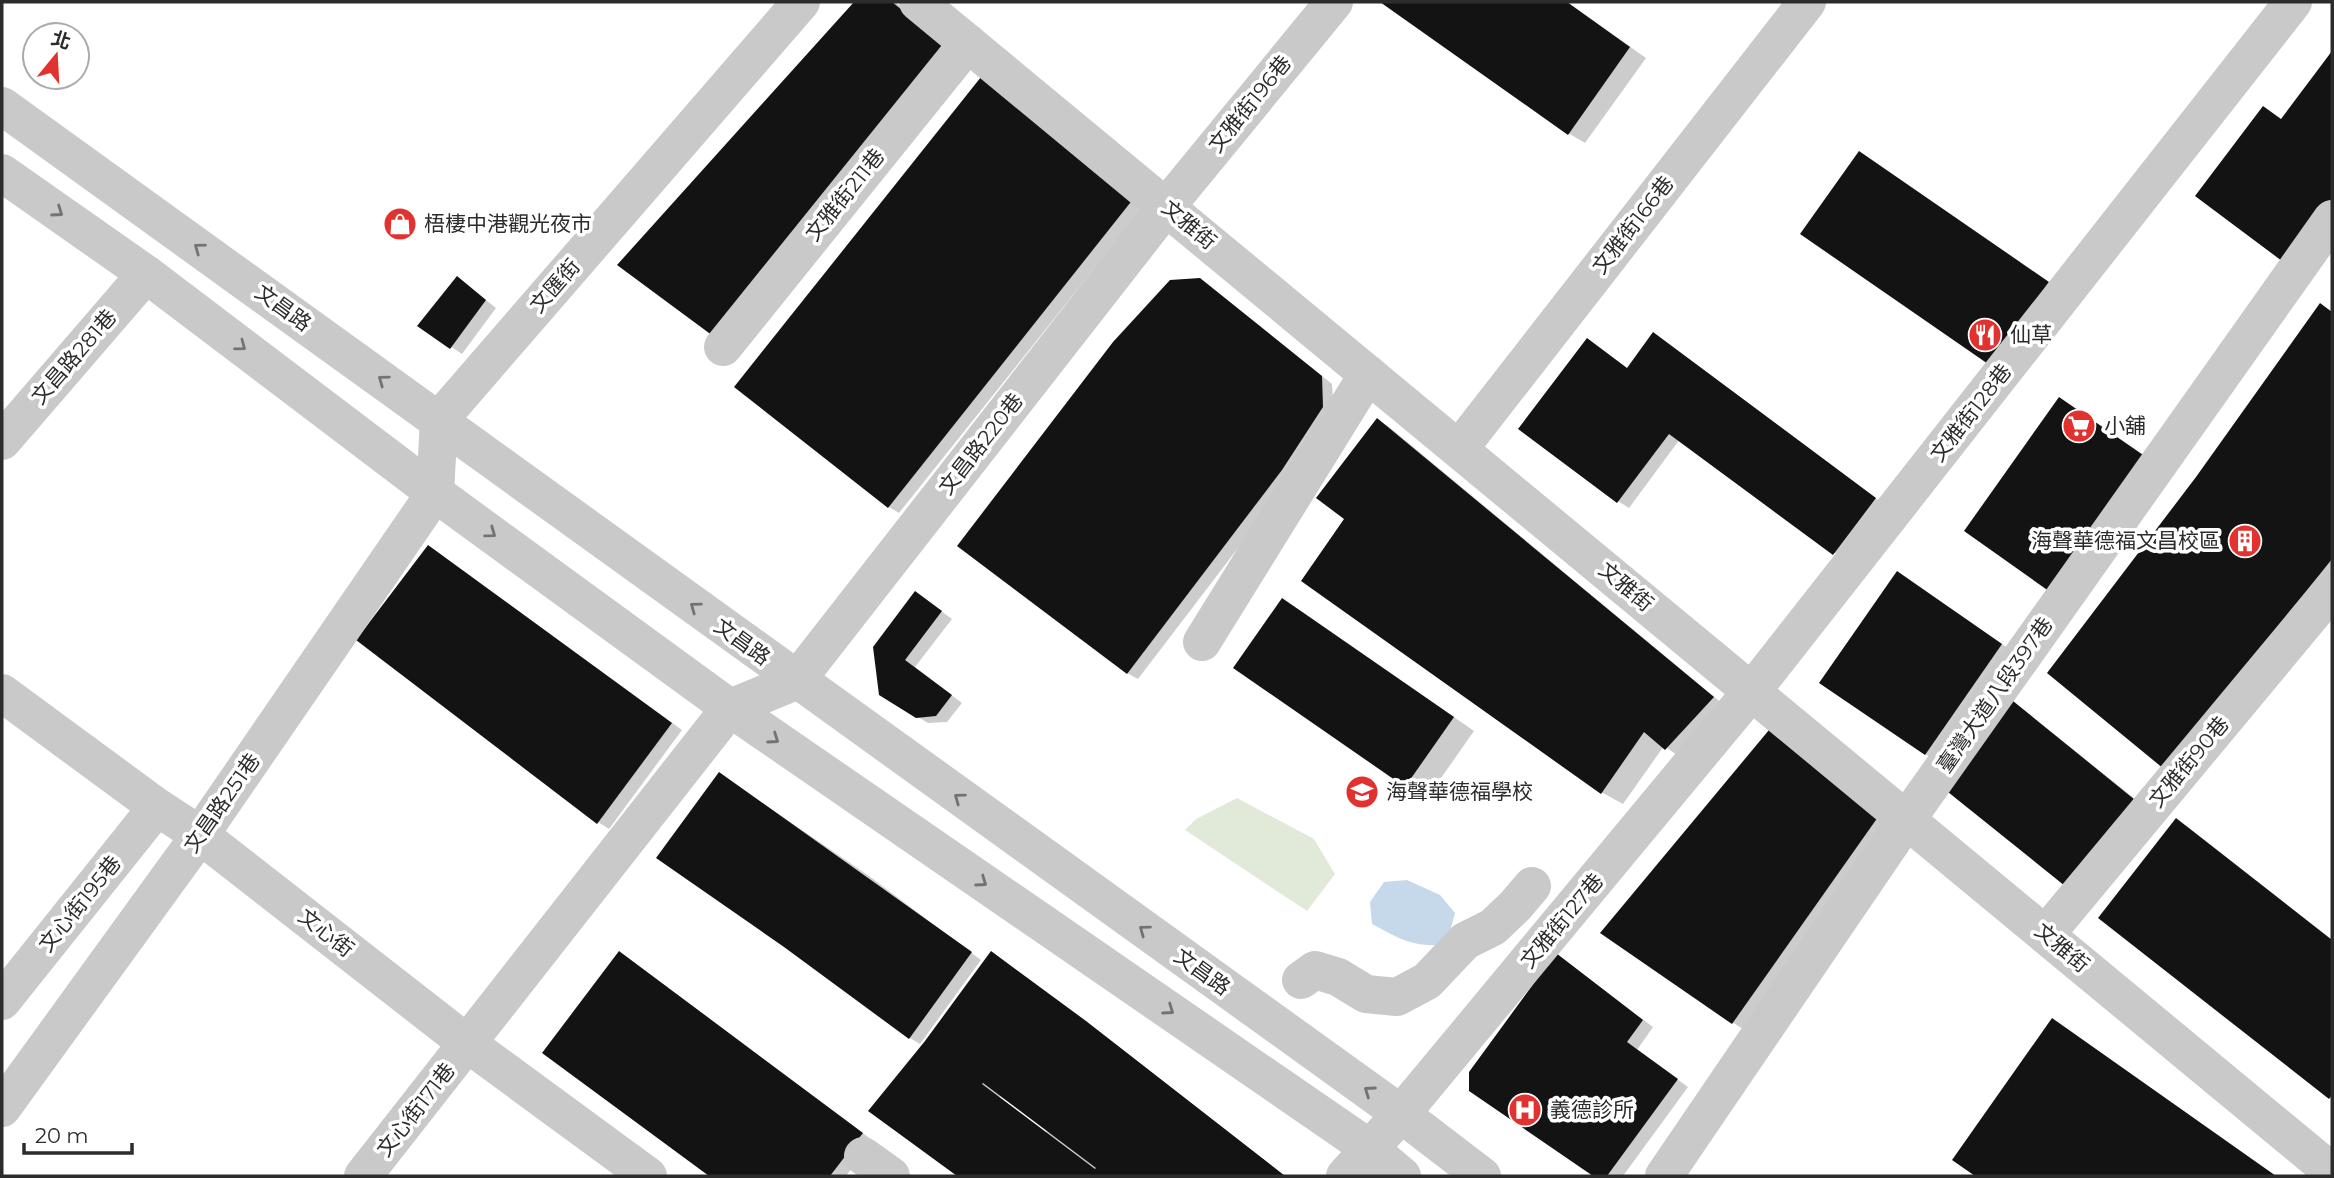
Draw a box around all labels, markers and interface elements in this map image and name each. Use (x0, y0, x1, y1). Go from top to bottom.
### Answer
north arrow (21, 21, 91, 91)
text: 北 (49, 26, 74, 54)
street label: 文雅街196巷 (1203, 50, 1296, 157)
street label: 文雅街211巷 (800, 144, 889, 246)
street label: 文雅街166巷 (1587, 171, 1679, 279)
street label: 文雅街 (1157, 195, 1221, 254)
one-way arrow (50, 204, 63, 216)
shop icon: 梧棲中港觀光夜市 (381, 205, 419, 243)
place label: 梧棲中港觀光夜市 (424, 211, 592, 236)
one-way arrow (194, 243, 206, 256)
street label: 文匯街 (525, 254, 585, 318)
street label: 文昌路 (250, 279, 316, 336)
street label: 文昌路281巷 (26, 304, 121, 409)
restaurant icon: 仙草 (1966, 316, 2004, 354)
place label: 仙草 (2010, 322, 2052, 347)
one-way arrow (233, 338, 246, 351)
street label: 文雅街128巷 (1925, 359, 2016, 466)
one-way arrow (378, 376, 391, 388)
street label: 文昌路220巷 (933, 388, 1028, 499)
supermarket icon: 小舖 (2060, 407, 2098, 445)
place label: 小舖 (2104, 413, 2146, 438)
building icon: 海聲華德福文昌校區 (2226, 522, 2264, 560)
one-way arrow (483, 525, 495, 537)
place label: 海聲華德福文昌校區 (2031, 528, 2220, 553)
street label: 文雅街 (1594, 557, 1658, 616)
one-way arrow (690, 603, 703, 616)
street label: 臺灣大道八段397巷 (1932, 612, 2058, 777)
street label: 文昌路 (709, 613, 775, 670)
street label: 文雅街90巷 (2143, 711, 2234, 812)
one-way arrow (766, 731, 779, 743)
street label: 文昌路251巷 (178, 748, 265, 857)
school or university icon: 海聲華德福學校 (1343, 773, 1381, 811)
place label: 海聲華德福學校 (1386, 779, 1533, 804)
one-way arrow (954, 794, 967, 806)
street label: 文心街195巷 (33, 851, 126, 957)
street label: 文雅街127巷 (1515, 868, 1608, 973)
one-way arrow (974, 873, 987, 886)
street label: 文心街 (294, 903, 359, 962)
street label: 文雅街 (2030, 918, 2094, 977)
one-way arrow (1139, 926, 1152, 938)
street label: 文昌路 (1169, 943, 1235, 1000)
one-way arrow (1161, 1002, 1174, 1015)
street label: 文心街171巷 (371, 1058, 460, 1161)
one-way arrow (1364, 1087, 1377, 1099)
hospital icon: 義德診所 (1506, 1091, 1544, 1129)
place label: 義德診所 (1550, 1097, 1634, 1122)
scale bar (24, 1112, 133, 1156)
text: 20 m (35, 1123, 89, 1148)

